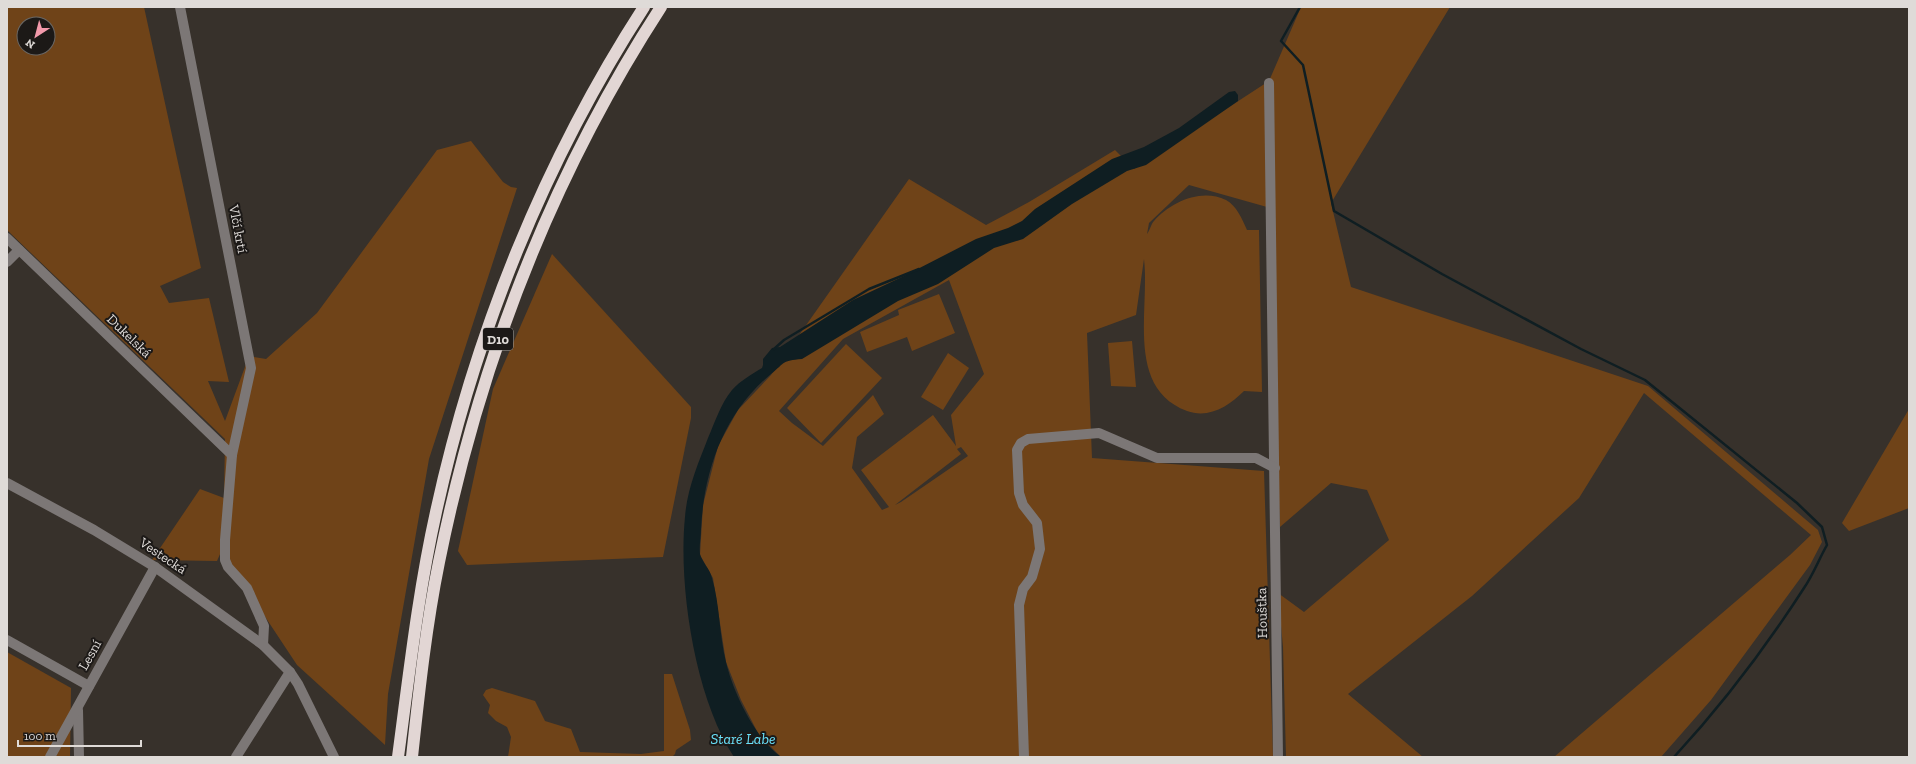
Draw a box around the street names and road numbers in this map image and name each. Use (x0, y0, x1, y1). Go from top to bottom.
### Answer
street label: Vlčí krtí (225, 203, 251, 255)
street label: Dukelská (103, 311, 155, 361)
road number: D10 (483, 328, 513, 350)
street label: Vestecká (135, 534, 190, 578)
street label: Houštka (1253, 587, 1271, 638)
street label: Lesní (75, 637, 105, 673)

